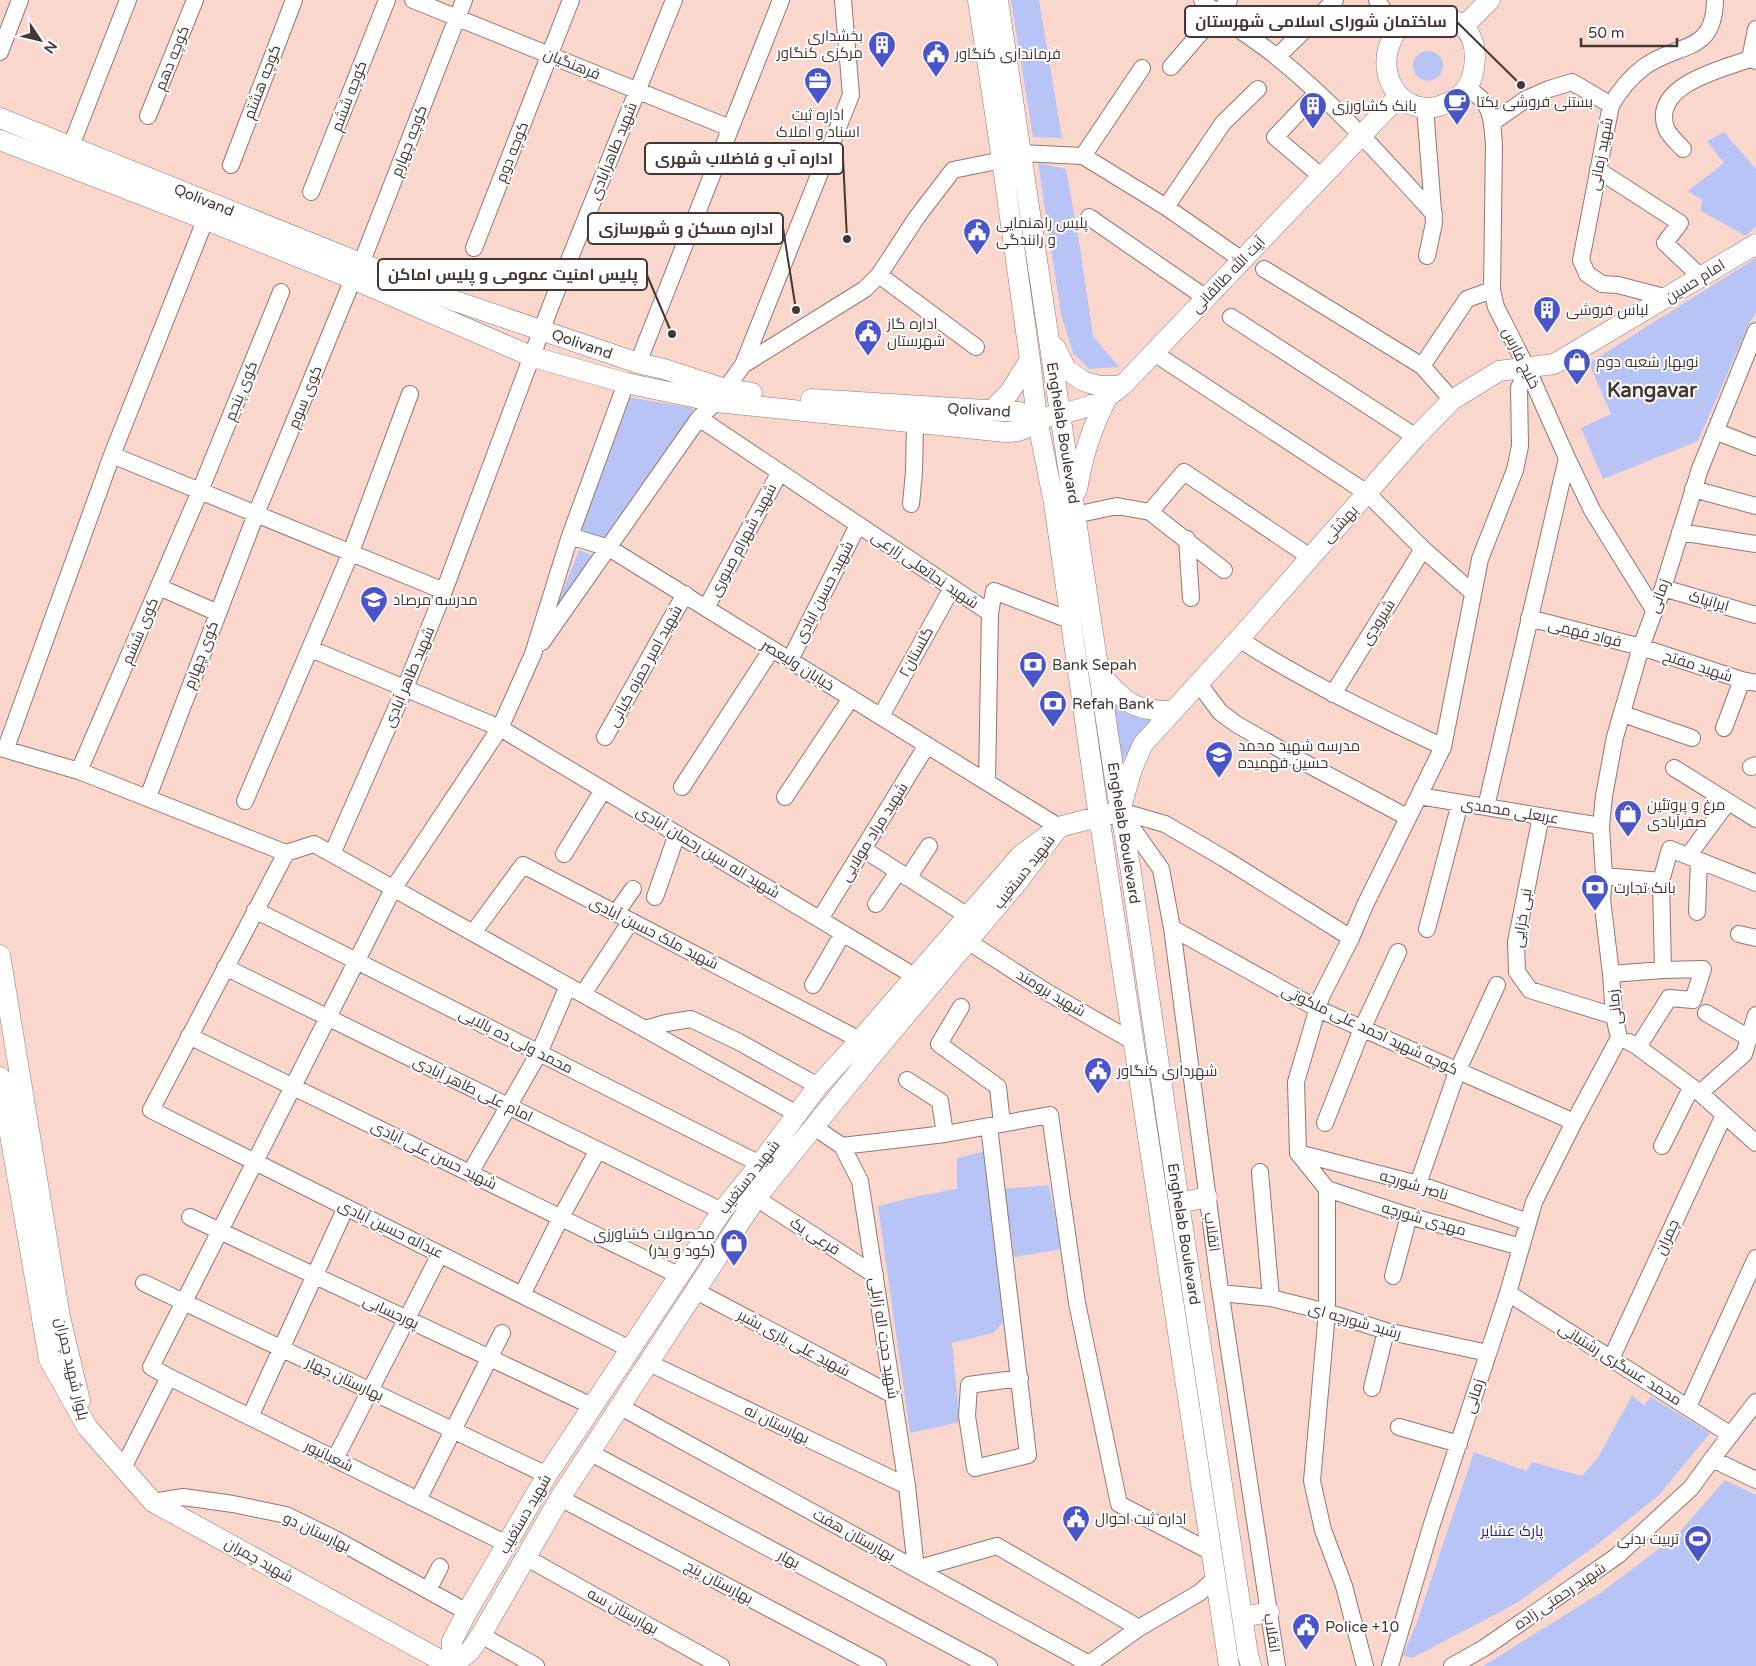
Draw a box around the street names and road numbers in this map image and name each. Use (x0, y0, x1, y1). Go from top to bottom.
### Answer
street label: کوچه دهم (151, 23, 194, 93)
street label: کوچه هشتم (240, 42, 285, 122)
street label: فرهنگیان (541, 45, 603, 84)
street label: کوچه ششم (327, 58, 372, 134)
street label: شهید طاهرآبادی (585, 100, 642, 203)
street label: کوچه چهارم (387, 103, 432, 180)
street label: شهید زمانی (1585, 116, 1618, 192)
street label: کوچه دوم (492, 119, 533, 185)
street label: Qolivand (171, 180, 237, 220)
street label: آیت الله طالقانی (1186, 232, 1270, 318)
street label: امام حسین (1662, 255, 1729, 307)
street label: خلیج فارس (1497, 324, 1544, 393)
street label: Qolivand (549, 325, 615, 363)
street label: کوی پنجم (221, 359, 262, 424)
street label: Enghelab Boulevard (1043, 361, 1083, 505)
street label: کوی سوم (284, 363, 327, 431)
street label: Qolivand (947, 399, 1011, 421)
street label: شهید شهرام صبوری (706, 480, 781, 600)
street label: بهشتی (1318, 501, 1362, 547)
street label: شهید نجاتعلی زارعی (867, 527, 982, 613)
street label: شهید حسین ابادی (791, 538, 858, 646)
street label: زمانی (1645, 576, 1674, 616)
street label: ایرانپاک (1686, 587, 1731, 616)
street label: کوی ششم (118, 595, 163, 667)
street label: شیرودی (1357, 596, 1400, 649)
street label: شهید امیر حمزه کیانی (604, 602, 687, 730)
street label: فواد فهمی (1546, 615, 1624, 652)
street label: کوی چهارم (180, 618, 223, 692)
street label: شهید طاهر آبادی (380, 624, 439, 730)
street label: گلستان۲ (895, 624, 938, 681)
street label: خیابان ولیعصر (757, 635, 838, 695)
street label: شهید مفتح (1661, 646, 1735, 688)
street label: Enghelab Boulevard (1104, 761, 1144, 905)
street label: شهید مراد مولایی (836, 779, 912, 885)
street label: عربعلی محمدی (1460, 794, 1560, 829)
street label: شهید اله سین رحمان آبادی (632, 802, 783, 903)
street label: شهید دستغیب (990, 831, 1059, 913)
street label: نبی خزایی (1508, 887, 1537, 949)
street label: شهید ملک حسین آبادی (586, 893, 721, 974)
street label: شهید برومند (1013, 965, 1089, 1022)
street label: کوچه شهید احمد علی ملکوتی (1278, 981, 1461, 1080)
street label: زمانی (1604, 988, 1627, 1026)
street label: محمد ولی ده بالایی (456, 1005, 576, 1078)
street label: امام علی طاهر آبادی (410, 1052, 536, 1127)
street label: شهید حسن علی آبادی (368, 1117, 500, 1194)
street label: شهید دستغیب (715, 1136, 784, 1218)
street label: Enghelab Boulevard (1164, 1162, 1204, 1306)
street label: ناصر شورچه (1377, 1166, 1450, 1205)
street label: عبداله حسین آبادی (335, 1196, 447, 1263)
street label: مهدی شورچه (1379, 1198, 1468, 1241)
street label: انقلاب (1200, 1211, 1224, 1253)
street label: فرعی یک (786, 1213, 843, 1260)
street label: چمران (1651, 1216, 1684, 1258)
street label: شهید حجت اله زابلی (865, 1276, 902, 1400)
street label: پورحسابی (360, 1291, 422, 1334)
street label: رشید شورچه ای (1306, 1299, 1404, 1344)
street label: شهید علی یاری بشیر (733, 1305, 853, 1381)
street label: بلوار شهید چمران (50, 1316, 93, 1422)
street label: محمد عسگری رشتیانی (1555, 1319, 1685, 1410)
street label: بهارستان چهار (302, 1353, 387, 1406)
street label: زمانی (1460, 1376, 1489, 1416)
street label: بهارستان نه (741, 1401, 812, 1448)
street label: شعبانپور (300, 1436, 356, 1476)
street label: شهید دستغیب (495, 1471, 556, 1557)
street label: بهارستان هفت (809, 1505, 898, 1566)
street label: بهارستان دو (280, 1508, 354, 1556)
street label: شهید چمران (221, 1534, 296, 1587)
street label: بهار (774, 1545, 803, 1573)
street label: بهارستان پنج (681, 1556, 756, 1609)
street label: شهید رحمتی زاده (1511, 1559, 1610, 1634)
street label: بهارستان سه (584, 1584, 662, 1639)
street label: انقلاب (1260, 1612, 1284, 1654)

